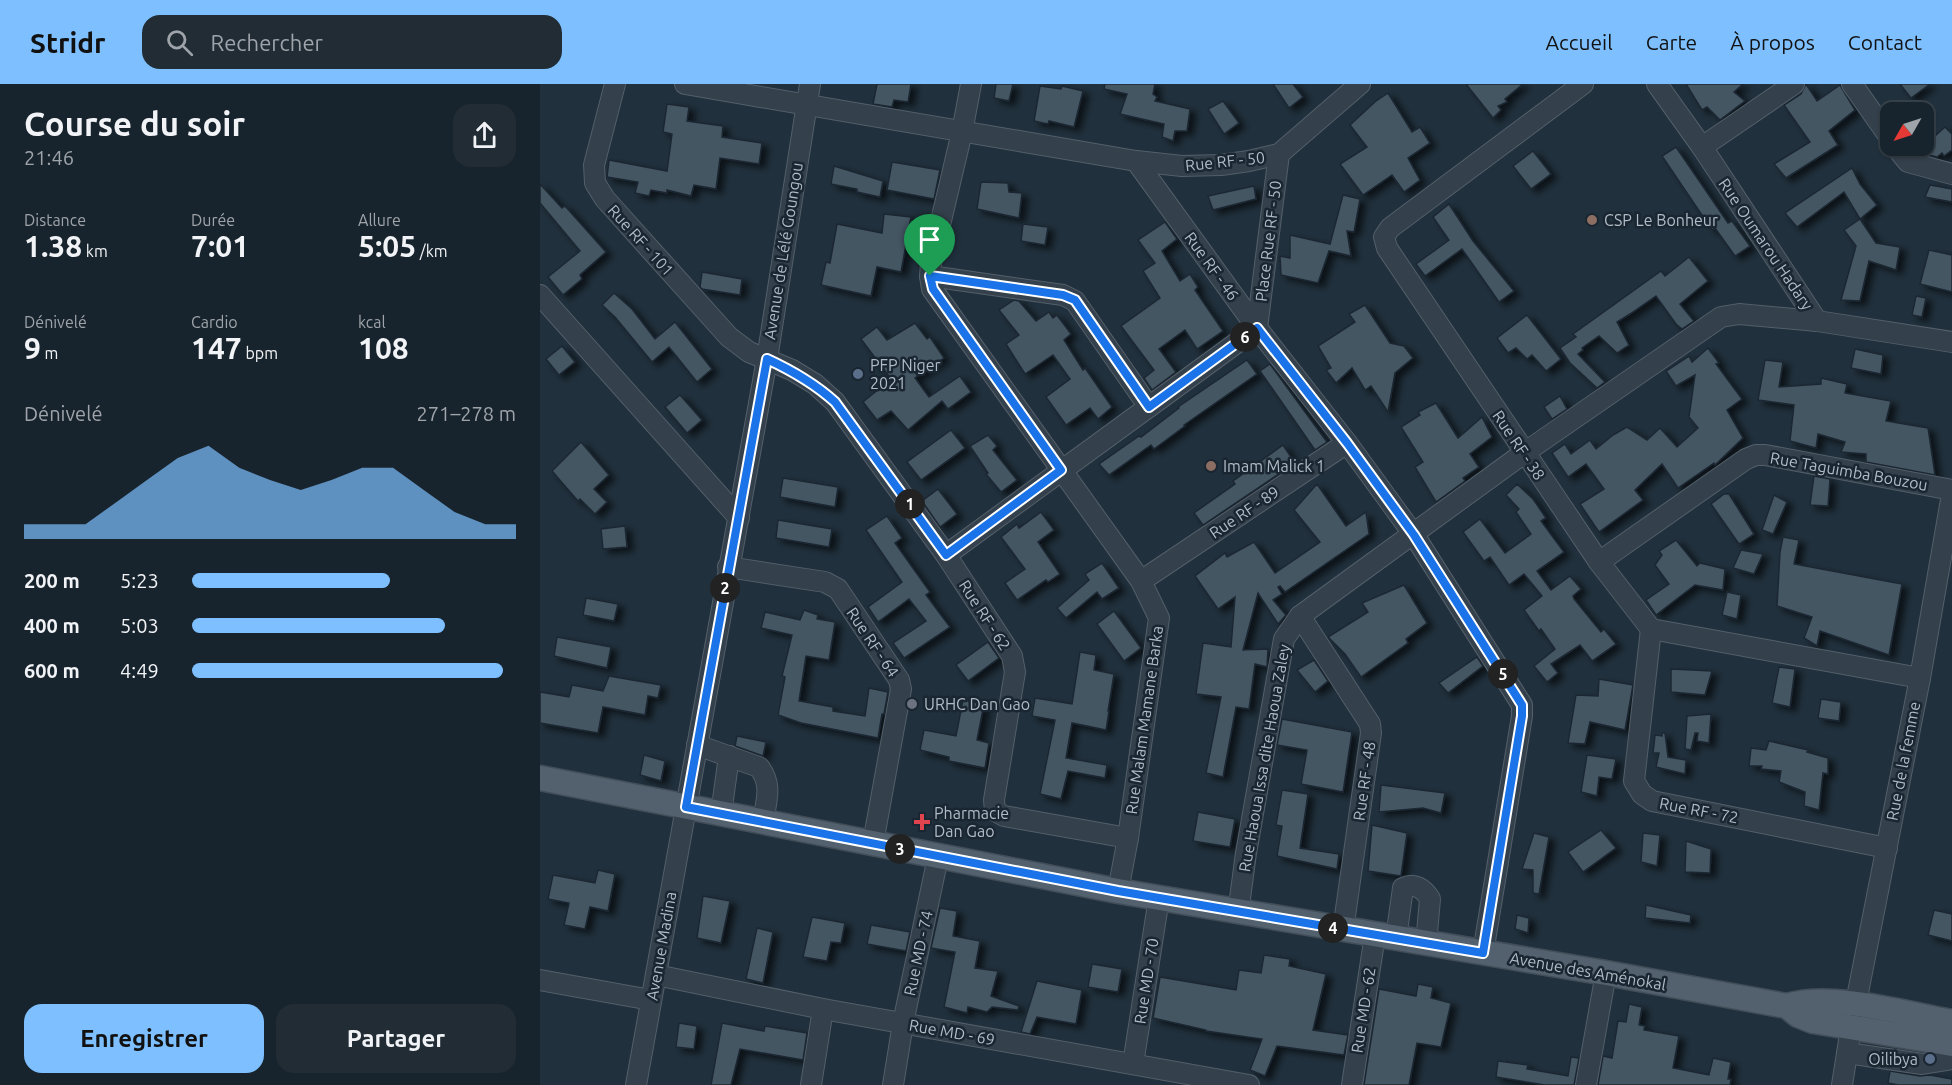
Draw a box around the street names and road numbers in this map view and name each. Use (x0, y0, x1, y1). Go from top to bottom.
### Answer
street label: Rue RF - 50 (1184, 148, 1266, 174)
street label: Avenue de Lélé Goungou (760, 161, 806, 341)
street label: Rue Oumarou Hadary (1715, 175, 1817, 313)
street label: Place Rue RF - 50 (1252, 179, 1284, 303)
street label: Rue RF - 101 (605, 201, 677, 279)
street label: Rue RF - 46 (1181, 228, 1243, 304)
street label: Rue RF - 38 (1489, 407, 1549, 483)
street label: Rue Taguimba Bouzou (1769, 448, 1929, 494)
street label: Rue RF - 89 (1206, 482, 1282, 542)
street label: Rue RF - 62 (956, 577, 1014, 653)
street label: Rue RF - 64 (843, 604, 903, 680)
street label: Rue Malam Mamane Barka (1122, 625, 1166, 815)
street label: Rue Haoua Issa dite Haoua Zaley (1235, 642, 1293, 873)
street label: Rue de la femme (1883, 700, 1923, 822)
street label: Rue RF - 48 (1350, 740, 1378, 822)
street label: Rue RF - 72 (1658, 794, 1740, 826)
street label: Avenue Madina (643, 890, 679, 1002)
street label: Rue MD - 74 (900, 909, 936, 997)
street label: Rue MD - 70 (1130, 937, 1162, 1025)
street label: Avenue des Aménokal (1508, 948, 1668, 994)
street label: Rue MD - 62 (1347, 966, 1379, 1054)
street label: Rue MD - 69 (908, 1016, 996, 1048)

